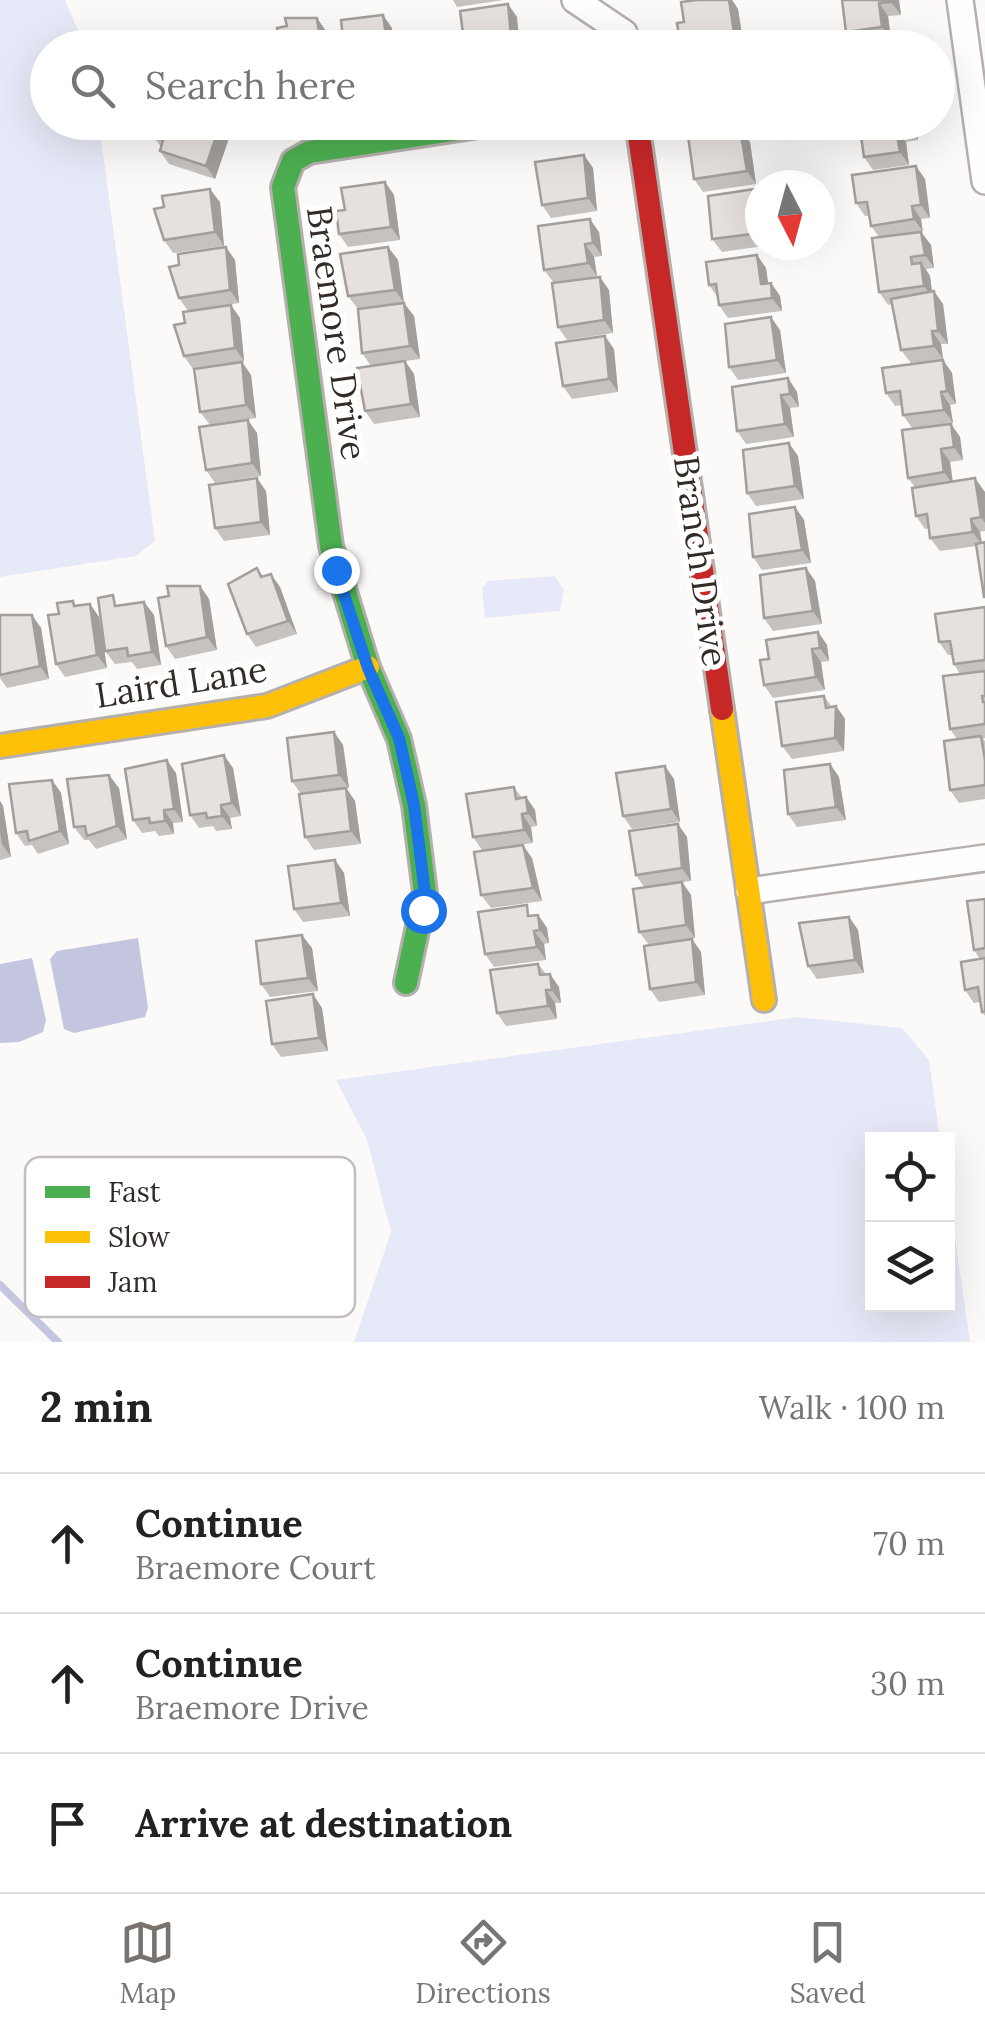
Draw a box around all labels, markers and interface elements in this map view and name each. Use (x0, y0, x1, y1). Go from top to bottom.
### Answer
search box (30, 30, 955, 140)
icon: search (65, 58, 120, 113)
text: Search here (145, 61, 356, 109)
north arrow (745, 170, 835, 260)
street label: Braemore Drive (297, 203, 377, 463)
street label: Branch Drive (664, 453, 738, 669)
route end (314, 548, 360, 594)
street label: Laird Lane (92, 646, 270, 718)
route start (401, 888, 447, 934)
map controls (865, 1132, 955, 1312)
button: locate (865, 1132, 955, 1222)
legend (25, 1157, 355, 1317)
text: Fast (108, 1174, 161, 1210)
text: Slow (108, 1219, 171, 1255)
button: layers (865, 1222, 955, 1312)
text: Jam (107, 1264, 158, 1300)
text: 2 min (40, 1380, 153, 1434)
text: Walk · 100 m (759, 1387, 945, 1428)
text: Continue (135, 1499, 303, 1547)
icon: ahead (40, 1516, 95, 1571)
text: 70 m (873, 1523, 945, 1564)
text: Braemore Court (135, 1547, 376, 1588)
text: Continue (135, 1639, 303, 1687)
icon: ahead (40, 1656, 95, 1711)
text: 30 m (870, 1663, 945, 1704)
text: Braemore Drive (135, 1687, 369, 1728)
icon: arrive (40, 1796, 95, 1851)
text: Arrive at destination (135, 1799, 512, 1847)
tab: Map (119, 1915, 176, 2011)
tab: Directions (415, 1915, 551, 2011)
tab: Saved (790, 1915, 866, 2011)

